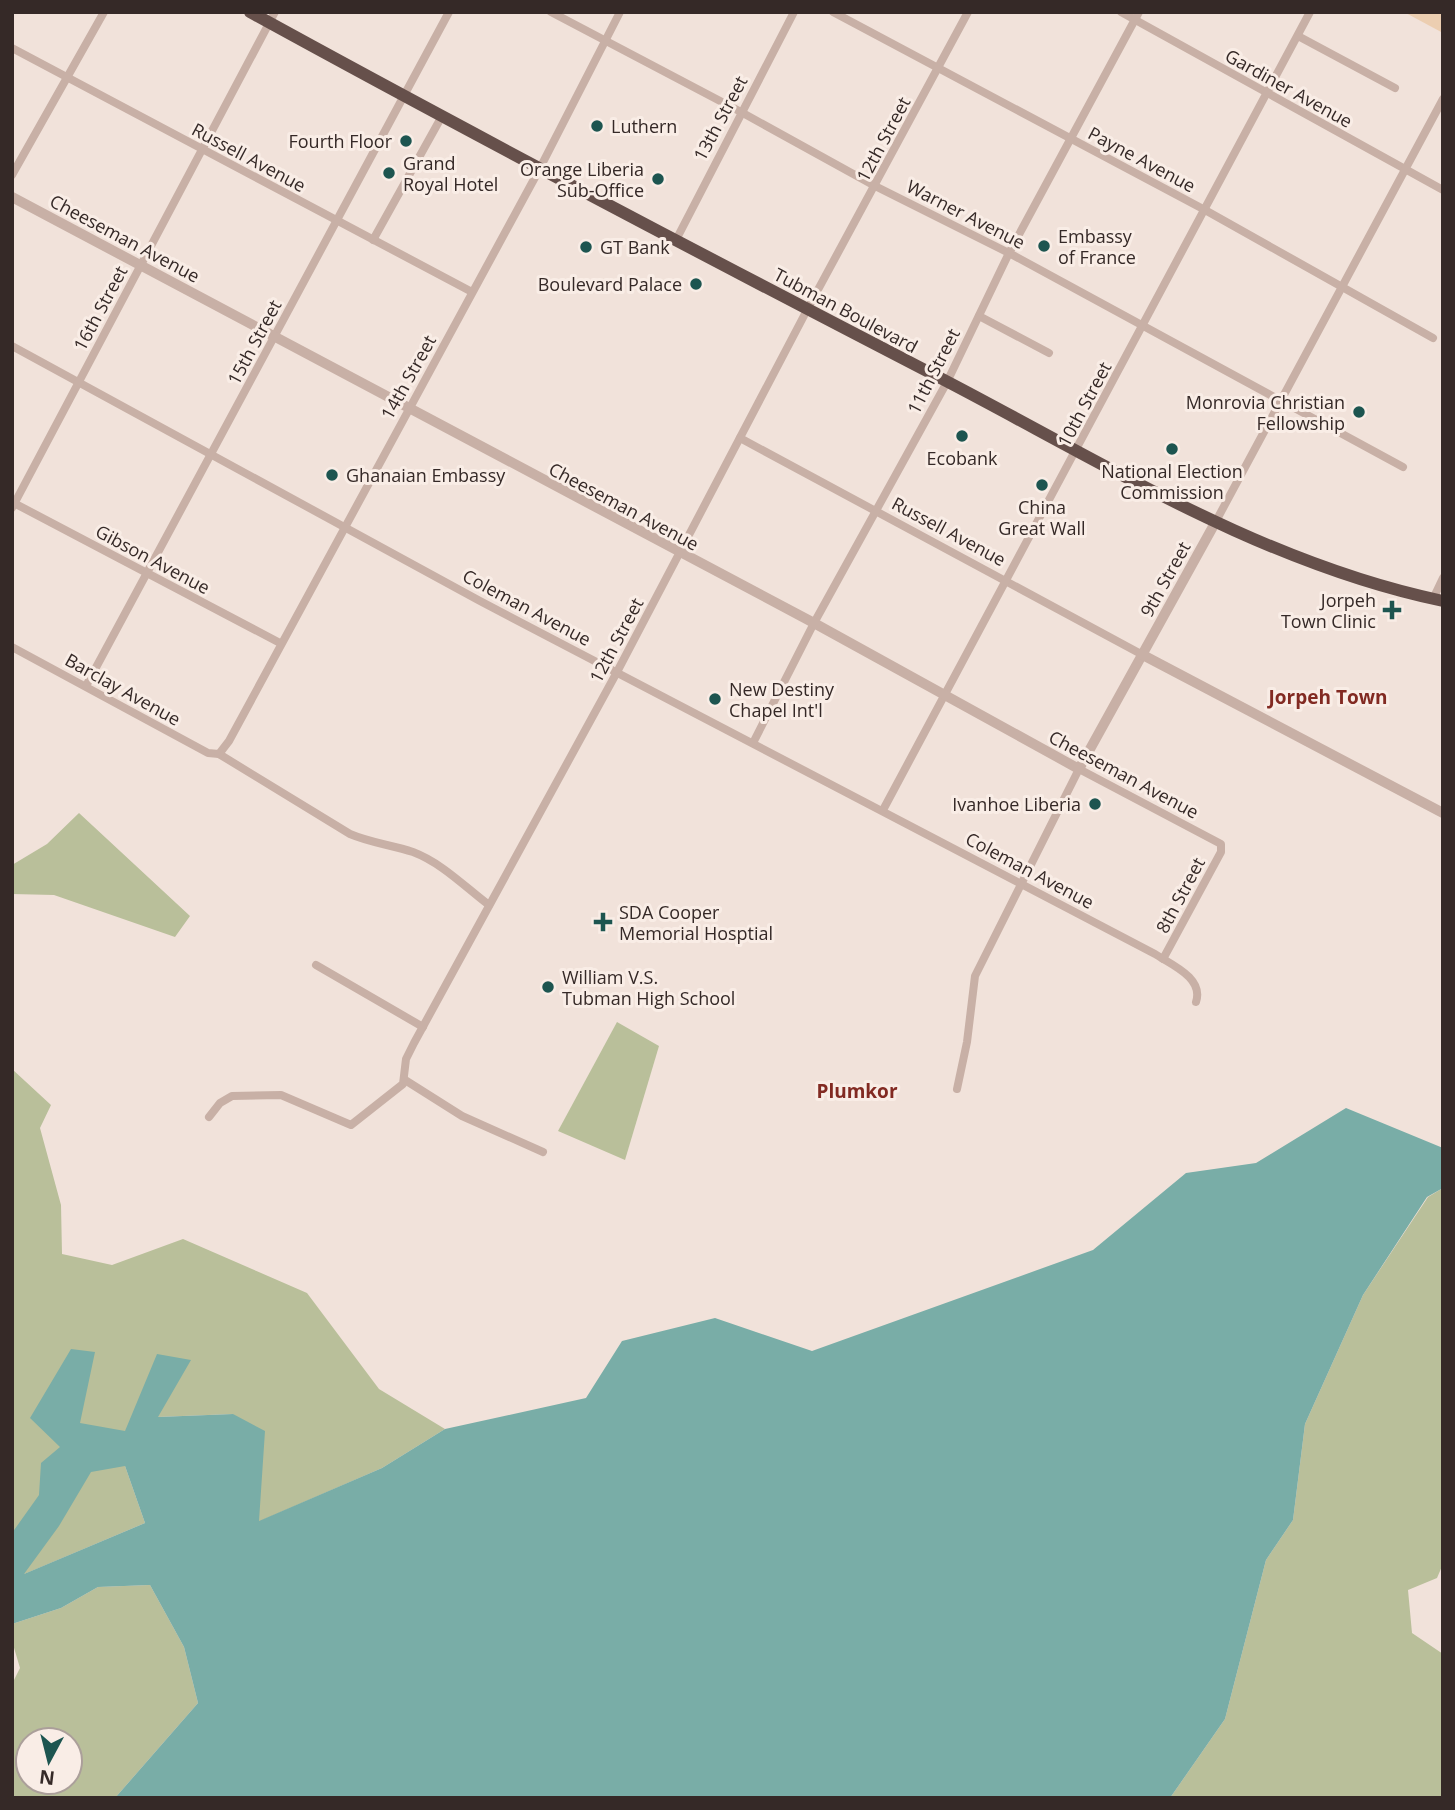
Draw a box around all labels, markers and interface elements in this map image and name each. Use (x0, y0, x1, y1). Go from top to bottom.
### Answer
street label: Gardiner Avenue (1221, 43, 1357, 133)
street label: 13th Street (688, 71, 752, 165)
street label: 12th Street (851, 92, 915, 186)
place label: Luthern (611, 114, 677, 138)
street label: Russell Avenue (188, 117, 310, 197)
marker: Luthern (589, 118, 605, 134)
street label: Payne Avenue (1084, 121, 1200, 197)
place label: Fourth Floor (289, 129, 393, 153)
marker: Fourth Floor (398, 133, 414, 149)
place label: Grand Royal Hotel (403, 151, 498, 196)
place label: Orange Liberia Sub-Office (520, 157, 644, 202)
marker: Grand Royal Hotel (381, 165, 397, 181)
marker: Orange Liberia Sub-Office (650, 171, 666, 187)
street label: Warner Avenue (903, 174, 1029, 254)
street label: Cheeseman Avenue (46, 188, 204, 288)
place label: Embassy of France (1058, 224, 1136, 269)
place label: GT Bank (600, 235, 670, 259)
marker: Embassy of France (1036, 238, 1052, 254)
marker: GT Bank (578, 239, 594, 255)
street label: 16th Street (68, 261, 132, 355)
street label: Tubman Boulevard (770, 262, 922, 358)
place label: Boulevard Palace (538, 272, 682, 296)
marker: Boulevard Palace (688, 276, 704, 292)
street label: 15th Street (222, 295, 286, 389)
street label: 11th Street (901, 324, 965, 418)
street label: 14th Street (375, 331, 441, 423)
street label: 10th Street (1052, 357, 1116, 451)
place label: Monrovia Christian Fellowship (1186, 390, 1345, 435)
marker: Monrovia Christian Fellowship (1351, 404, 1367, 420)
marker: Ecobank (954, 428, 970, 444)
marker: National Election Commission (1164, 441, 1180, 457)
place label: Ecobank (927, 446, 998, 470)
street label: Cheeseman Avenue (545, 456, 703, 556)
place label: National Election Commission (1101, 459, 1243, 504)
place label: Ghanaian Embassy (346, 463, 506, 487)
marker: Ghanaian Embassy (324, 467, 340, 483)
marker: China Great Wall (1034, 477, 1050, 493)
street label: Russell Avenue (888, 491, 1010, 571)
place label: China Great Wall (998, 495, 1086, 540)
street label: Gibson Avenue (92, 519, 214, 599)
street label: 9th Street (1134, 537, 1196, 621)
street label: Coleman Avenue (459, 563, 595, 651)
place label: Jorpeh Town Clinic (1281, 588, 1376, 633)
street label: 12th Street (584, 593, 648, 687)
marker: Jorpeh Town Clinic (1382, 600, 1402, 620)
street label: Barclay Avenue (61, 647, 185, 731)
place label: New Destiny Chapel Int'l (729, 677, 835, 722)
district label: Jorpeh Town (1267, 684, 1387, 710)
marker: New Destiny Chapel Int'l (707, 691, 723, 707)
street label: Cheeseman Avenue (1045, 724, 1203, 824)
place label: Ivanhoe Liberia (952, 792, 1081, 816)
marker: Ivanhoe Liberia (1087, 796, 1103, 812)
street label: Coleman Avenue (962, 826, 1098, 914)
street label: 8th Street (1150, 853, 1210, 937)
place label: SDA Cooper Memorial Hosptial (619, 900, 773, 945)
marker: SDA Cooper Memorial Hosptial (593, 912, 613, 932)
place label: William V.S. Tubman High School (562, 965, 735, 1010)
marker: William V.S. Tubman High School (540, 979, 556, 995)
district label: Plumkor (816, 1078, 898, 1104)
north arrow (14, 1726, 84, 1796)
text: N (38, 1764, 56, 1792)

